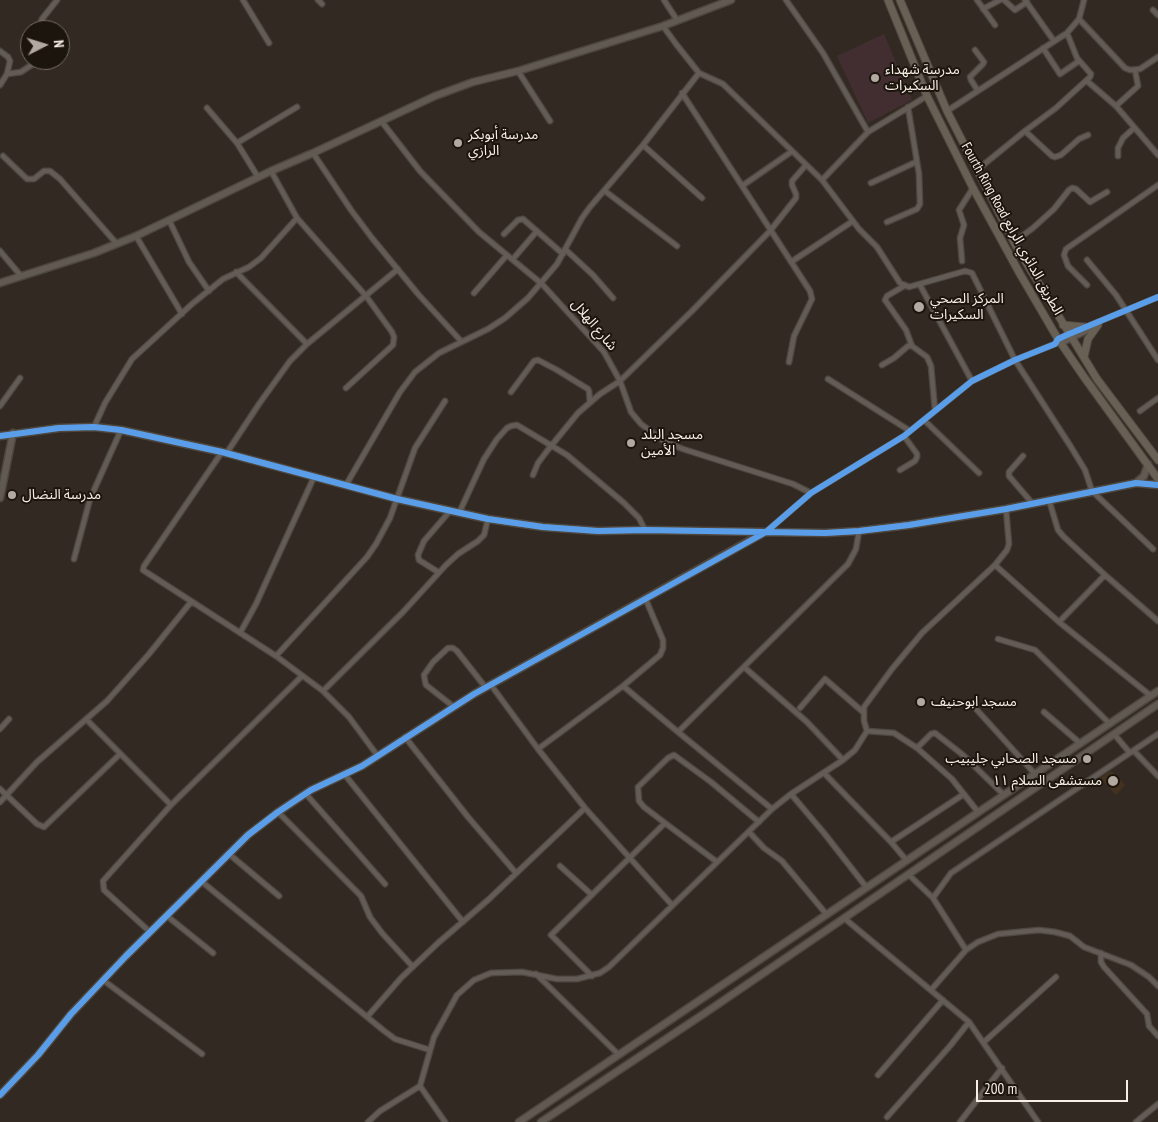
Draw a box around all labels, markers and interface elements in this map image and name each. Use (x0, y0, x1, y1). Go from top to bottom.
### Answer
north arrow (20, 20, 70, 70)
text: N (50, 39, 68, 48)
place label: مدرسة شهداء السكيرات (885, 62, 960, 94)
marker: مدرسة شهداء السكيرات (869, 72, 881, 84)
place label: مدرسة أبوبكر الرازي (468, 127, 538, 160)
marker: مدرسة أبوبكر الرازي (452, 137, 464, 149)
street label: Fourth Ring Road الطريق الدائري الرابع (957, 140, 1067, 318)
place label: المركز الصحي السكيرات (930, 291, 1004, 324)
street label: شارع الهلال (567, 296, 621, 354)
marker: المركز الصحي السكيرات (912, 300, 926, 314)
place label: مسجد البلد الأمين (641, 427, 703, 460)
marker: مسجد البلد الأمين (625, 437, 637, 449)
place label: مدرسة النضال (22, 487, 101, 503)
marker: مدرسة النضال (6, 489, 18, 501)
place label: مسجد ابوحنيف (931, 694, 1017, 710)
marker: مسجد ابوحنيف (915, 696, 927, 708)
place label: مسجد الصحابي جليبيب (945, 751, 1077, 767)
marker: مسجد الصحابي جليبيب (1081, 753, 1093, 765)
place label: مستشفى السلام ١١ (992, 773, 1102, 789)
marker: مستشفى السلام ١١ (1106, 774, 1120, 788)
scale bar (978, 1070, 1130, 1102)
text: 200 m (984, 1079, 1017, 1098)

